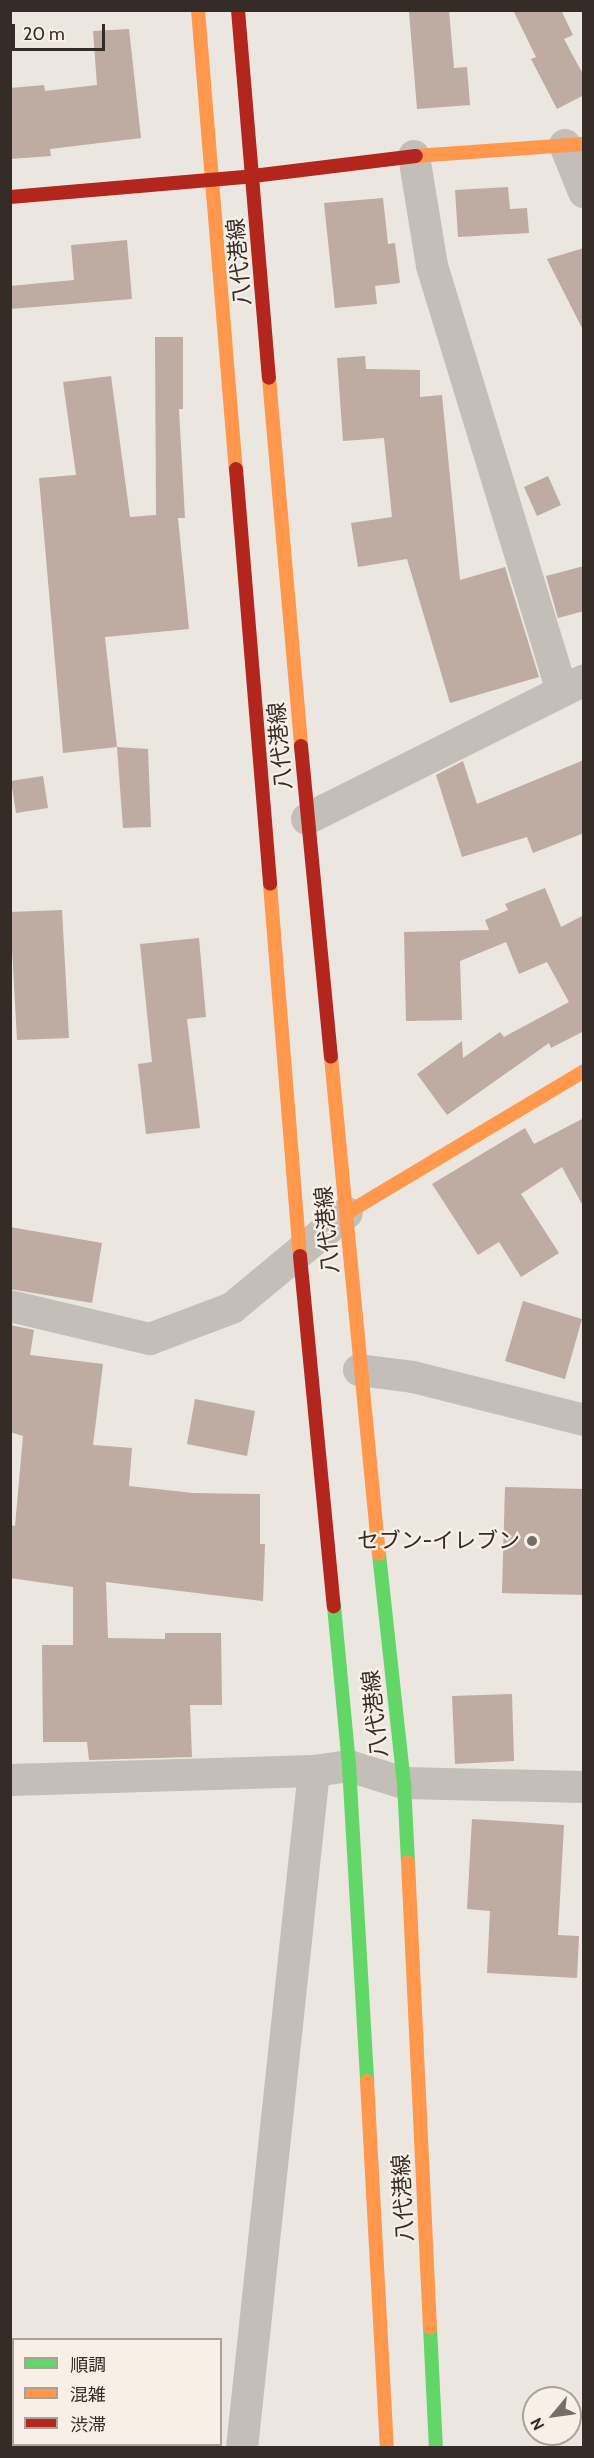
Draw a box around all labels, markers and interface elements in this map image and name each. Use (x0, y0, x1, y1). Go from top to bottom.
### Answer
scale bar (15, 12, 108, 50)
text: 20 m (23, 23, 65, 45)
street label: 八代港線 (222, 217, 256, 307)
street label: 八代港線 (263, 701, 297, 791)
street label: 八代港線 (310, 1185, 344, 1275)
place label: セブン-イレブン (357, 1528, 520, 1554)
marker: セブン-イレブン (525, 1534, 539, 1548)
street label: 八代港線 (357, 1669, 393, 1759)
street label: 八代港線 (388, 2153, 418, 2243)
legend (12, 2338, 222, 2446)
text: 順調 (70, 2354, 106, 2376)
text: 混雑 (70, 2384, 106, 2406)
north arrow (522, 2386, 582, 2446)
text: 渋滞 (70, 2414, 106, 2436)
text: N (527, 2414, 549, 2434)

